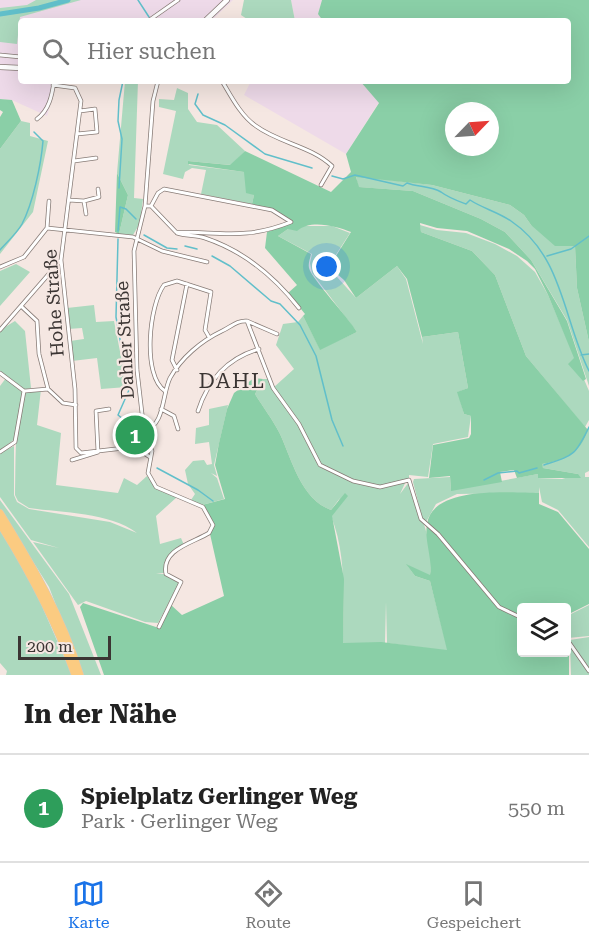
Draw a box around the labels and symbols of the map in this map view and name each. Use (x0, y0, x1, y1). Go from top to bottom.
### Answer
north arrow (445, 102, 499, 156)
street label: Hohe Straße (39, 248, 68, 358)
your location (312, 252, 341, 281)
street label: Dahler Straße (111, 280, 138, 400)
district label: DAHL (199, 369, 265, 393)
pin: 1 (116, 412, 154, 458)
scale bar (18, 633, 111, 660)

